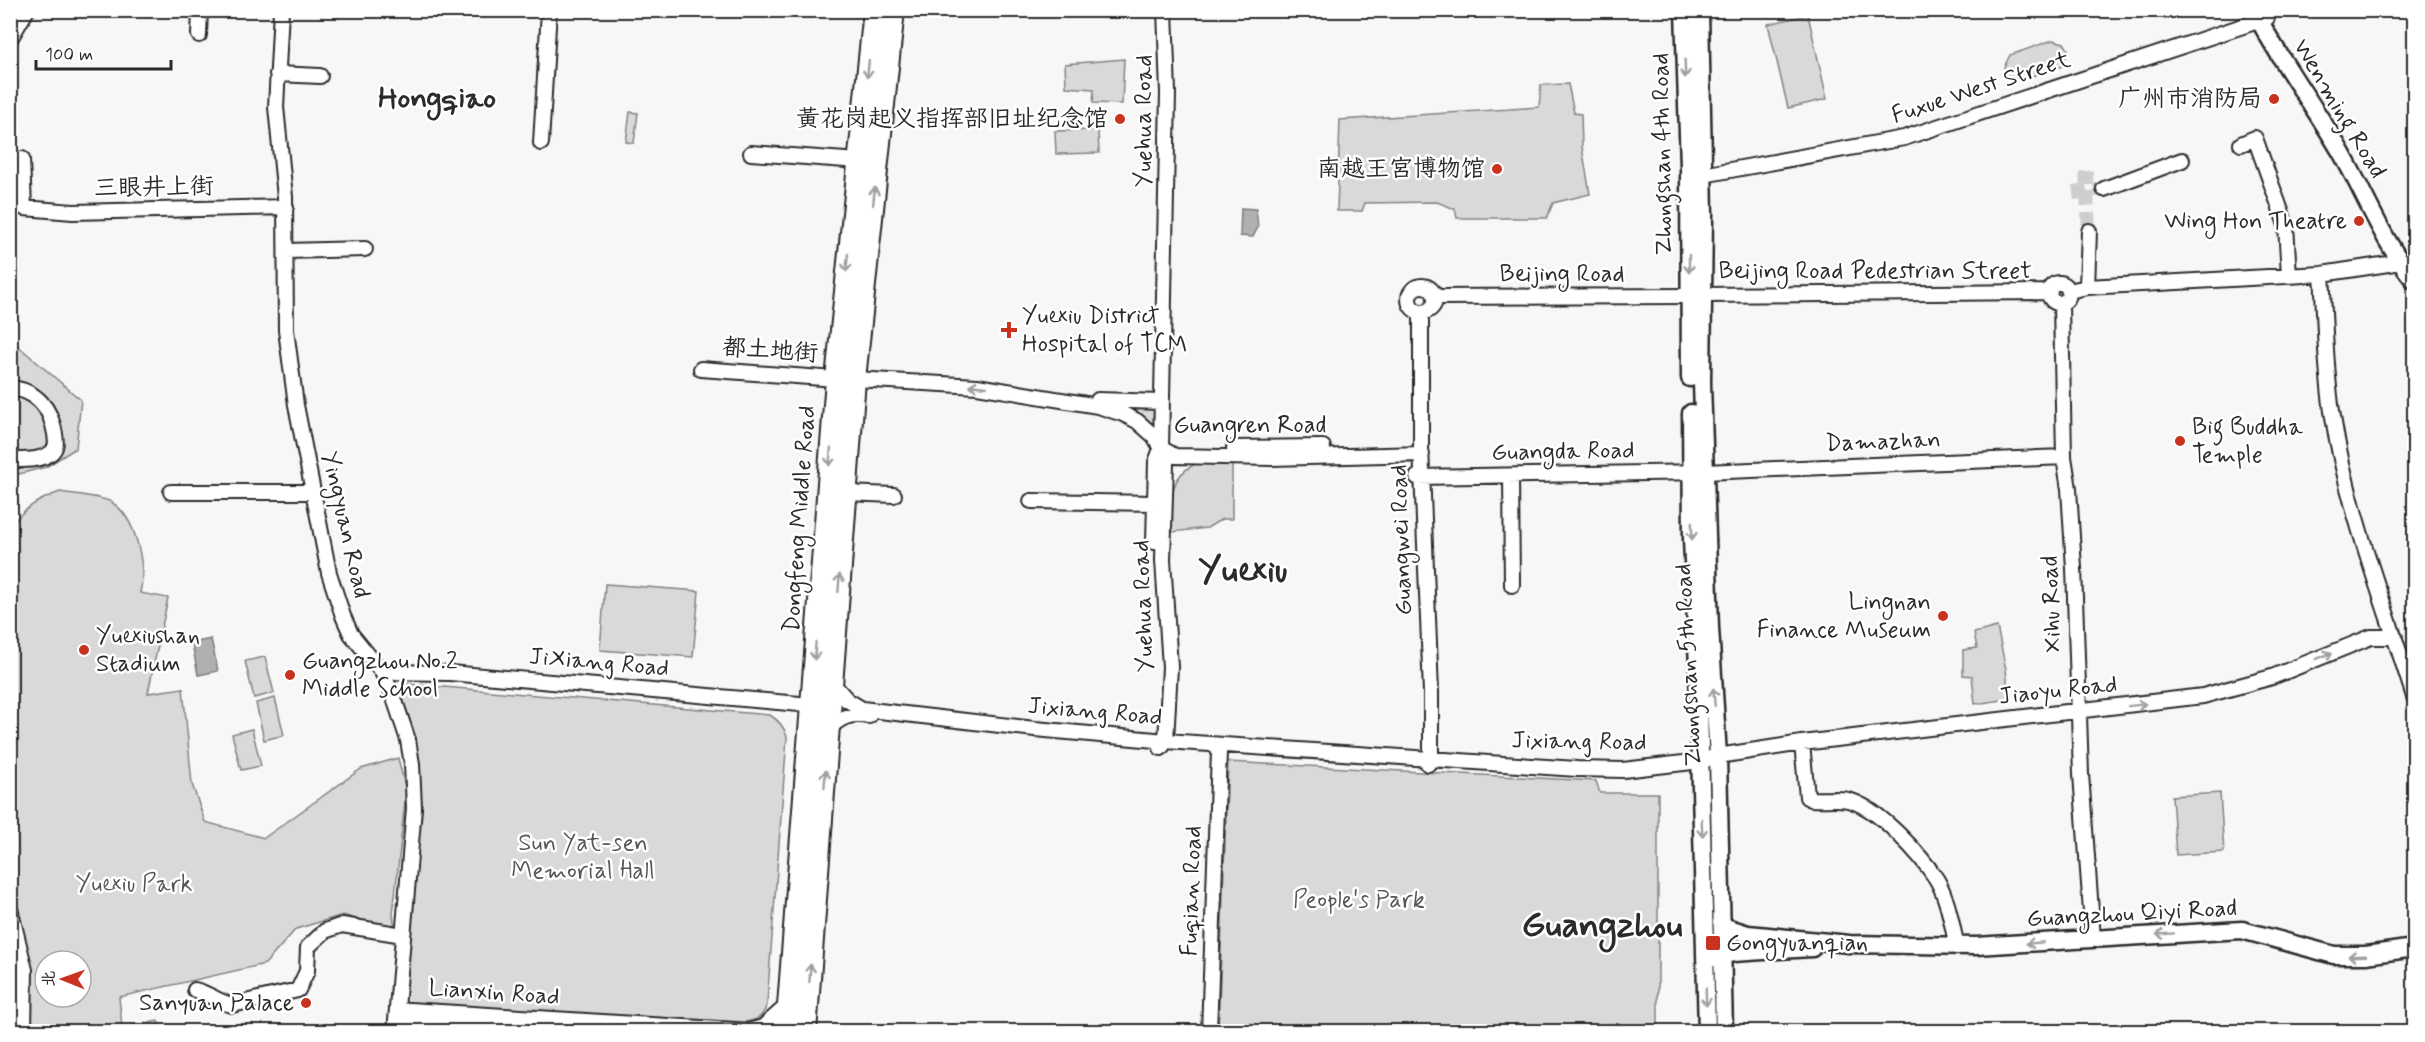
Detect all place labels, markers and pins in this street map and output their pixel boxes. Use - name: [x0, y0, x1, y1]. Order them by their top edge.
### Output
- place label: 广州市消防局: [2118, 84, 2262, 115]
- marker: 广州市消防局: [2267, 92, 2281, 106]
- place label: 黄花岗起义指挥部旧址纪念馆: [796, 104, 1108, 135]
- marker: 黄花岗起义指挥部旧址纪念馆: [1113, 112, 1127, 126]
- place label: 南越王宫博物馆: [1317, 154, 1485, 185]
- marker: 南越王宫博物馆: [1490, 162, 1504, 176]
- place label: Wing Hon Theatre: [2164, 206, 2347, 239]
- marker: Wing Hon Theatre: [2352, 214, 2366, 228]
- place label: Yuexiu District Hospital of TCM: [1022, 301, 1188, 360]
- marker: Yuexiu District Hospital of TCM: [1000, 321, 1018, 339]
- place label: Big Buddha Temple: [2192, 412, 2303, 471]
- marker: Big Buddha Temple: [2173, 434, 2187, 448]
- place label: Lingnan Finance Museum: [1757, 587, 1931, 646]
- marker: Lingnan Finance Museum: [1936, 609, 1950, 623]
- place label: Yuexiushan Stadium: [96, 621, 200, 680]
- marker: Yuexiushan Stadium: [77, 643, 91, 657]
- place label: Guangzhou No.2 Middle School: [302, 646, 458, 705]
- marker: Guangzhou No.2 Middle School: [283, 668, 297, 682]
- place label: Gongyuanqian: [1726, 928, 1868, 961]
- marker: Gongyuanqian: [1704, 934, 1722, 952]
- place label: Sanyuan Palace: [139, 988, 294, 1019]
- marker: Sanyuan Palace: [299, 996, 313, 1010]

